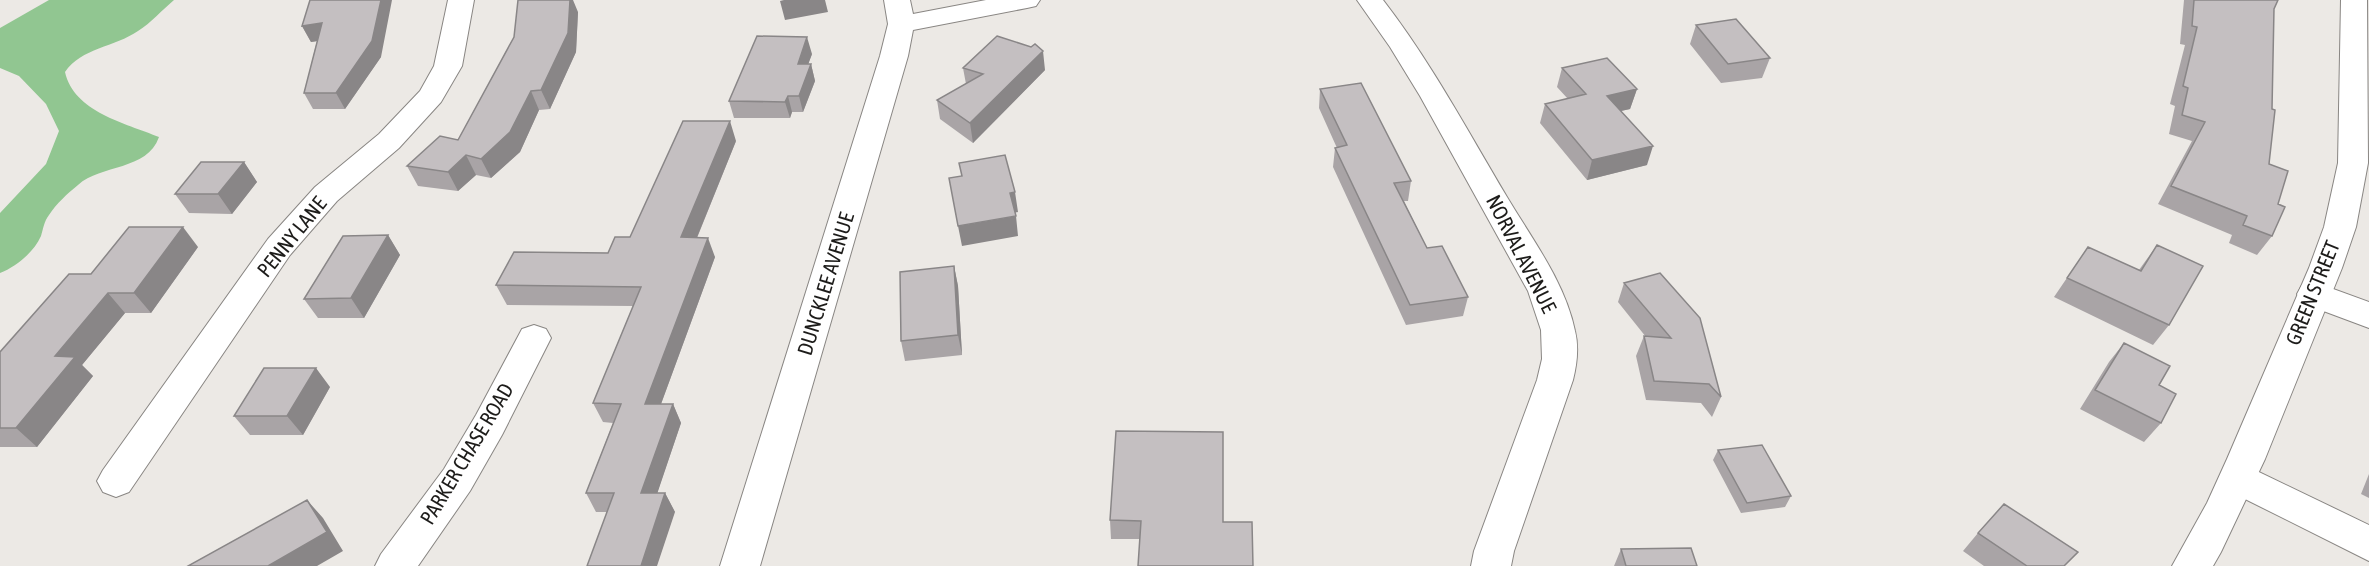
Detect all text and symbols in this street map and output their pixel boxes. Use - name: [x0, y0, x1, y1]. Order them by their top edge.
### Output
- street label: PENNY LANE: [252, 191, 331, 281]
- street label: NORVAL AVENUE: [1482, 191, 1562, 316]
- street label: DUNCKLEE AVENUE: [792, 209, 858, 358]
- street label: GREEN STREET: [2280, 237, 2344, 348]
- street label: PARKER CHASE ROAD: [415, 379, 518, 528]

